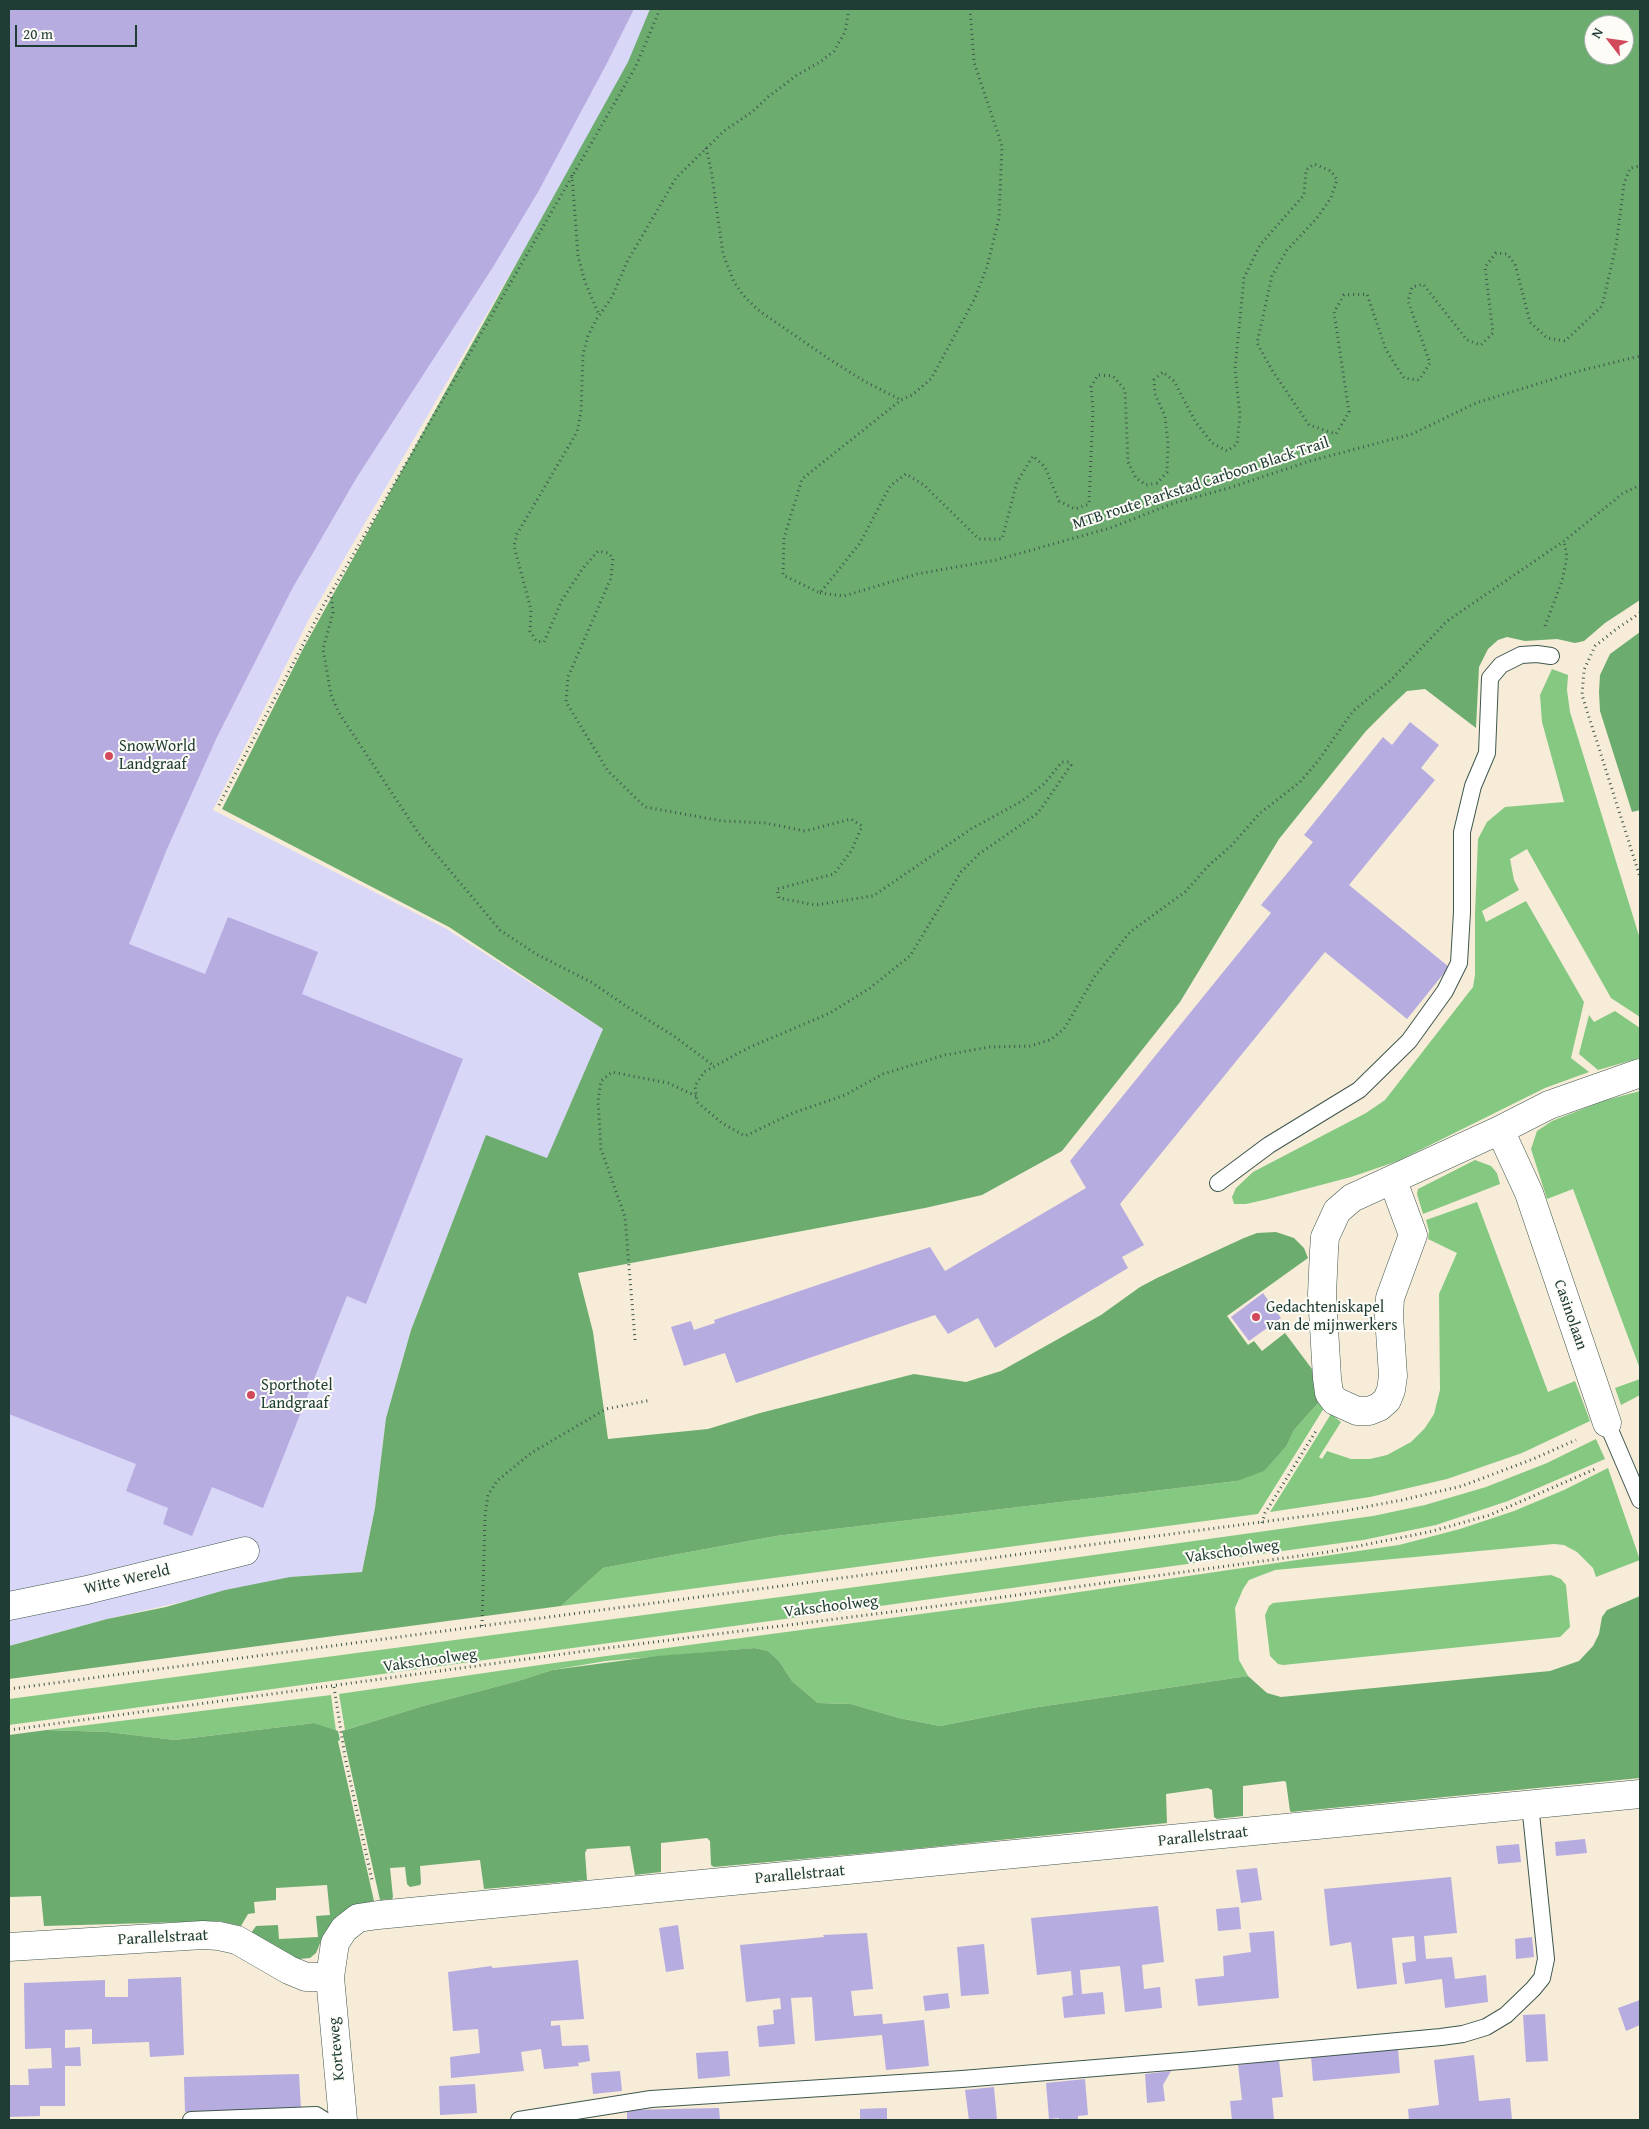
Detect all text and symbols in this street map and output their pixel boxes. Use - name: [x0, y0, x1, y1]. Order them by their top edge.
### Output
- scale bar: [18, 15, 140, 47]
- north arrow: [1584, 15, 1634, 65]
- text: 20 m: [23, 23, 53, 44]
- text: N: [1586, 24, 1608, 42]
- street label: MTB route Parkstad Carboon Black Trail: [1070, 433, 1332, 535]
- place label: SnowWorld Landgraaf: [119, 737, 196, 775]
- marker: SnowWorld Landgraaf: [103, 750, 115, 762]
- street label: Casinolaan: [1549, 1277, 1591, 1353]
- place label: Gedachteniskapel van de mijnwerkers: [1266, 1298, 1398, 1336]
- marker: Gedachteniskapel van de mijnwerkers: [1250, 1311, 1262, 1323]
- place label: Sporthotel Landgraaf: [261, 1376, 333, 1414]
- marker: Sporthotel Landgraaf: [245, 1389, 257, 1401]
- street label: Vakschoolweg: [1184, 1536, 1280, 1568]
- street label: Witte Wereld: [82, 1561, 172, 1599]
- street label: Vakschoolweg: [783, 1592, 879, 1622]
- street label: Vakschoolweg: [382, 1645, 478, 1677]
- street label: Parallelstraat: [1157, 1823, 1249, 1851]
- street label: Parallelstraat: [754, 1861, 846, 1889]
- street label: Parallelstraat: [117, 1926, 209, 1950]
- street label: Korteweg: [325, 2016, 349, 2082]

